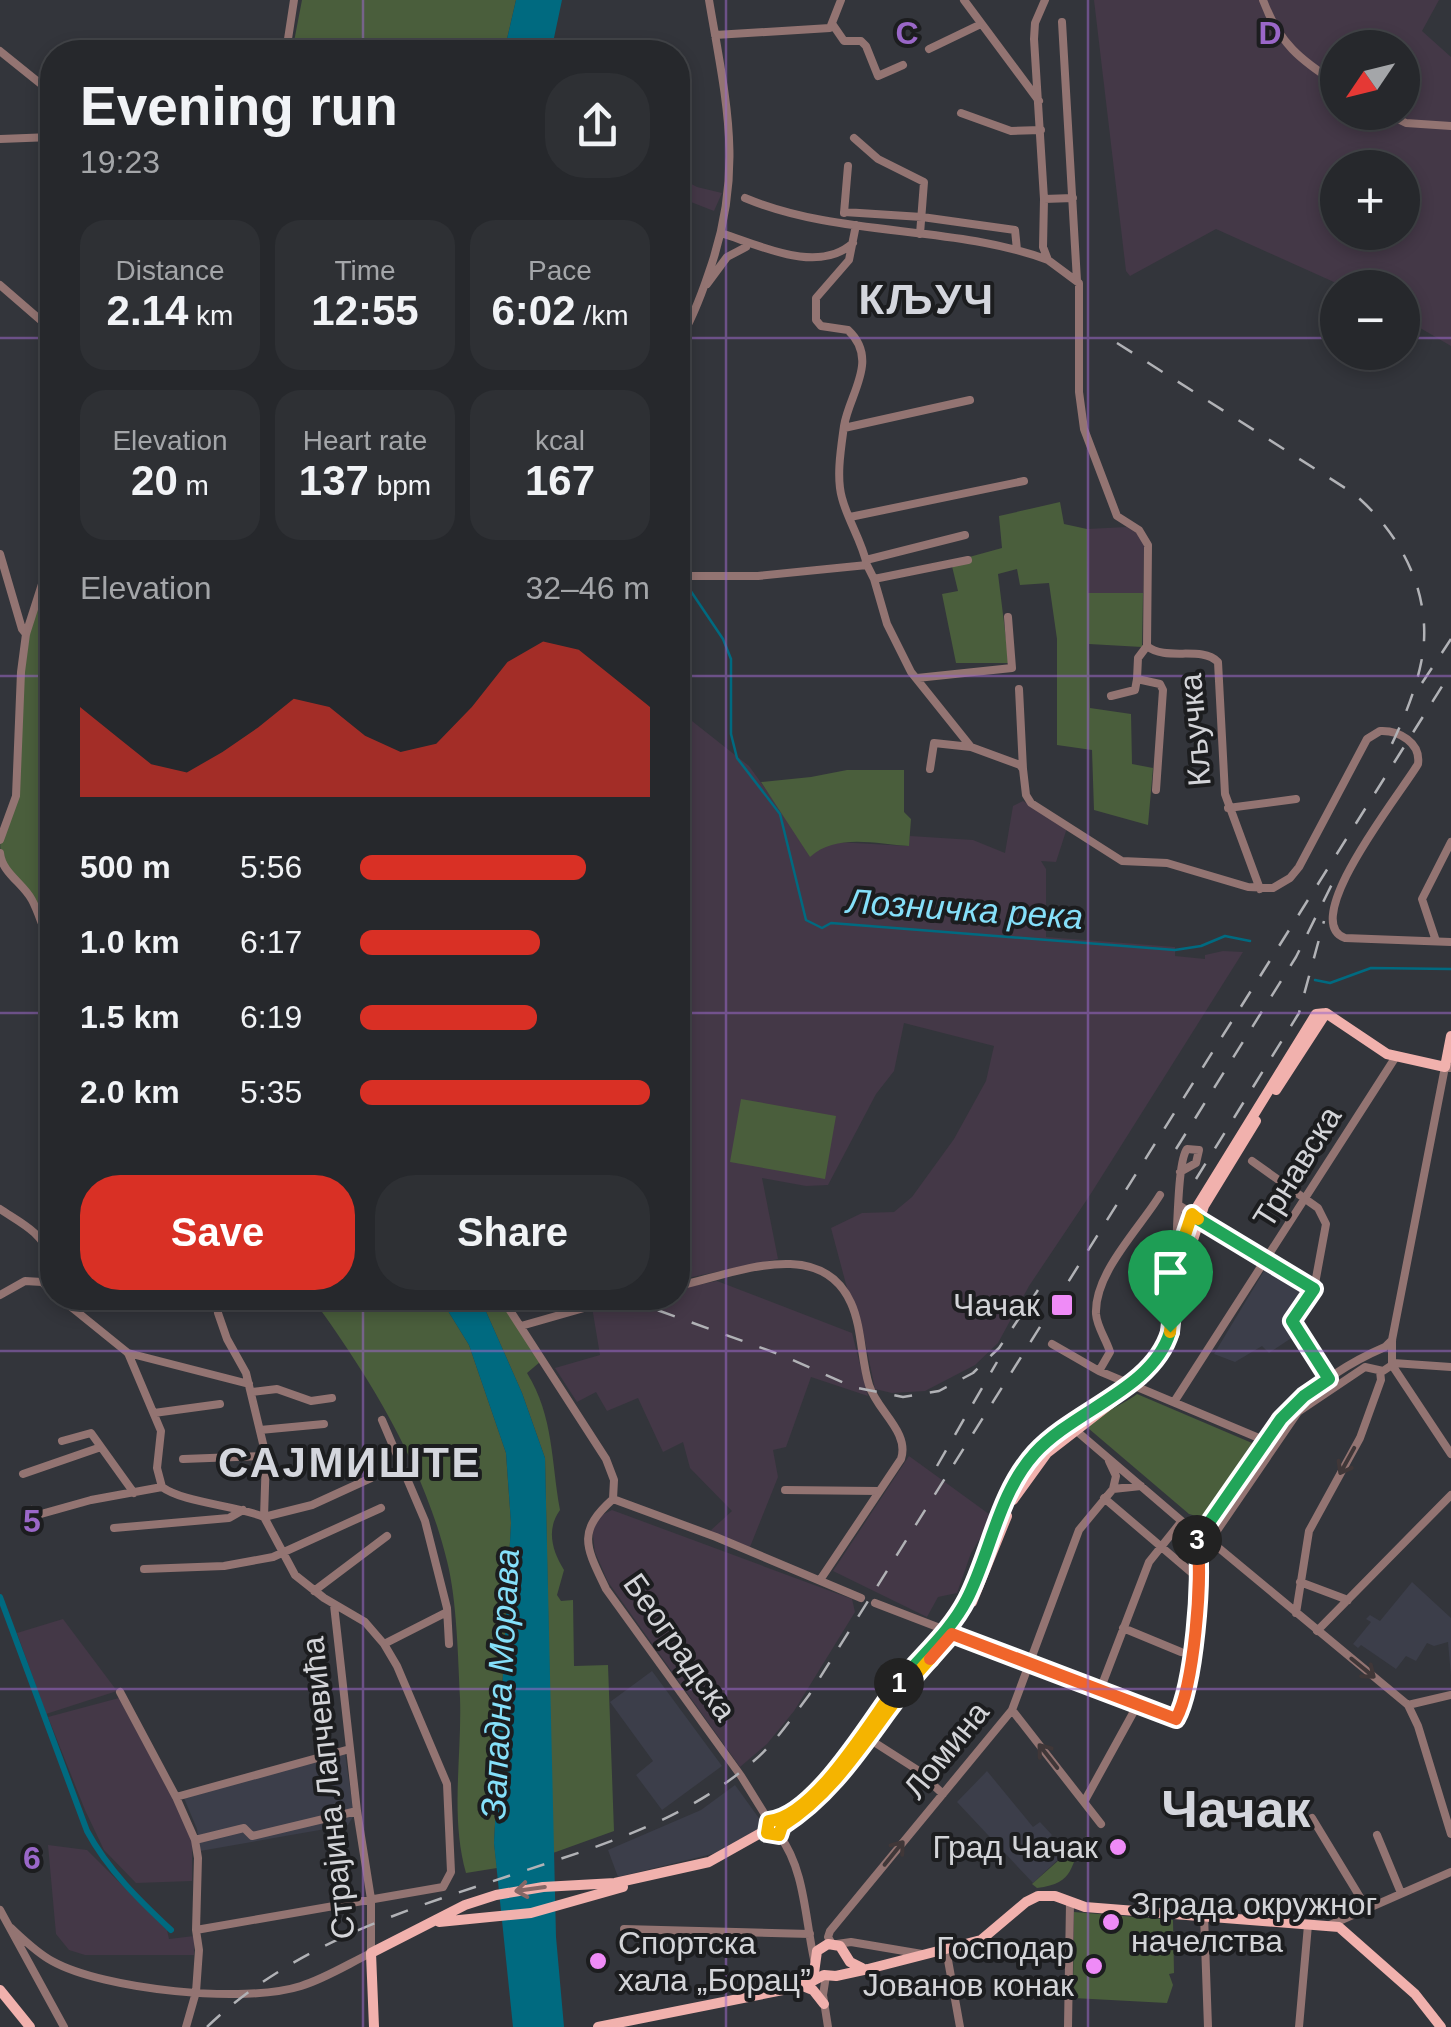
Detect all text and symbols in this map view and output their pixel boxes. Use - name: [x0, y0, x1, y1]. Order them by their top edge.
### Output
- text: C: [895, 15, 919, 51]
- text: D: [1258, 15, 1282, 51]
- north arrow: [1320, 30, 1420, 130]
- map controls: [1320, 30, 1420, 370]
- button: share: [545, 73, 650, 178]
- text: Evening run: [80, 75, 398, 137]
- text: 19:23: [80, 144, 160, 180]
- button: +: [1320, 150, 1420, 250]
- text: Distance: [116, 255, 224, 286]
- text: Time: [334, 255, 396, 286]
- text: Pace: [528, 255, 592, 286]
- button: −: [1320, 270, 1420, 370]
- district label: КЉУЧ: [858, 276, 996, 323]
- text: 2.14: [107, 287, 188, 334]
- text: 12:55: [311, 287, 419, 334]
- text: 6:02: [492, 287, 576, 334]
- text: km: [188, 300, 233, 331]
- text: /km: [576, 300, 628, 331]
- text: Elevation: [112, 425, 228, 456]
- text: Heart rate: [303, 425, 427, 456]
- text: kcal: [535, 425, 585, 456]
- text: 20: [131, 457, 178, 504]
- text: 137: [299, 457, 369, 504]
- text: 167: [525, 457, 595, 504]
- text: m: [178, 470, 209, 501]
- text: bpm: [369, 470, 431, 501]
- text: Elevation: [80, 570, 212, 606]
- text: 32–46 m: [525, 570, 650, 606]
- street label: Кључка: [1172, 672, 1218, 788]
- text: 500 m: [80, 849, 171, 885]
- text: 5:56: [240, 849, 302, 885]
- water label: Лозничка река: [844, 881, 1085, 936]
- text: 1.0 km: [80, 924, 180, 960]
- text: 6:17: [240, 924, 302, 960]
- text: 1.5 km: [80, 999, 180, 1035]
- text: 6:19: [240, 999, 302, 1035]
- text: 2.0 km: [80, 1074, 180, 1110]
- text: 5:35: [240, 1074, 302, 1110]
- street label: Трнавска: [1246, 1100, 1348, 1234]
- button: Save: [80, 1175, 355, 1290]
- button: Share: [375, 1175, 650, 1290]
- pin: [1128, 1230, 1213, 1333]
- icon: arrive: [1143, 1245, 1198, 1300]
- place label: Чачак: [953, 1287, 1041, 1323]
- marker: Чачак: [1049, 1292, 1075, 1318]
- district label: САЈМИШТЕ: [218, 1439, 482, 1486]
- one-way arrow: [1337, 1446, 1357, 1475]
- text: 5: [23, 1503, 41, 1539]
- pin: 3: [1172, 1515, 1222, 1565]
- text: 3: [1189, 1524, 1205, 1555]
- water label: Западна Морава: [473, 1547, 526, 1821]
- street label: Београдска: [616, 1567, 744, 1728]
- street label: Страјина Лапчевића: [294, 1635, 362, 1941]
- one-way arrow: [1349, 1657, 1375, 1679]
- pin: 1: [874, 1658, 924, 1708]
- text: 1: [891, 1667, 907, 1698]
- street label: Ломина: [896, 1694, 996, 1806]
- one-way arrow: [1037, 1744, 1059, 1770]
- district label: Чачак: [1161, 1780, 1312, 1838]
- place label: Град Чачак: [932, 1829, 1099, 1865]
- marker: Град Чачак: [1107, 1836, 1129, 1858]
- text: 6: [23, 1840, 41, 1876]
- one-way arrow: [883, 1840, 905, 1866]
- one-way arrow: [514, 1880, 546, 1898]
- place label: Зграда окружног начелства: [1131, 1886, 1377, 1959]
- marker: Зграда окружног начелства: [1100, 1911, 1122, 1933]
- place label: Спортска хала „Борац”: [618, 1925, 811, 1998]
- place label: Господар Јованов конак: [863, 1930, 1075, 2003]
- marker: Спортска хала „Борац”: [587, 1950, 609, 1972]
- marker: Господар Јованов конак: [1083, 1955, 1105, 1977]

